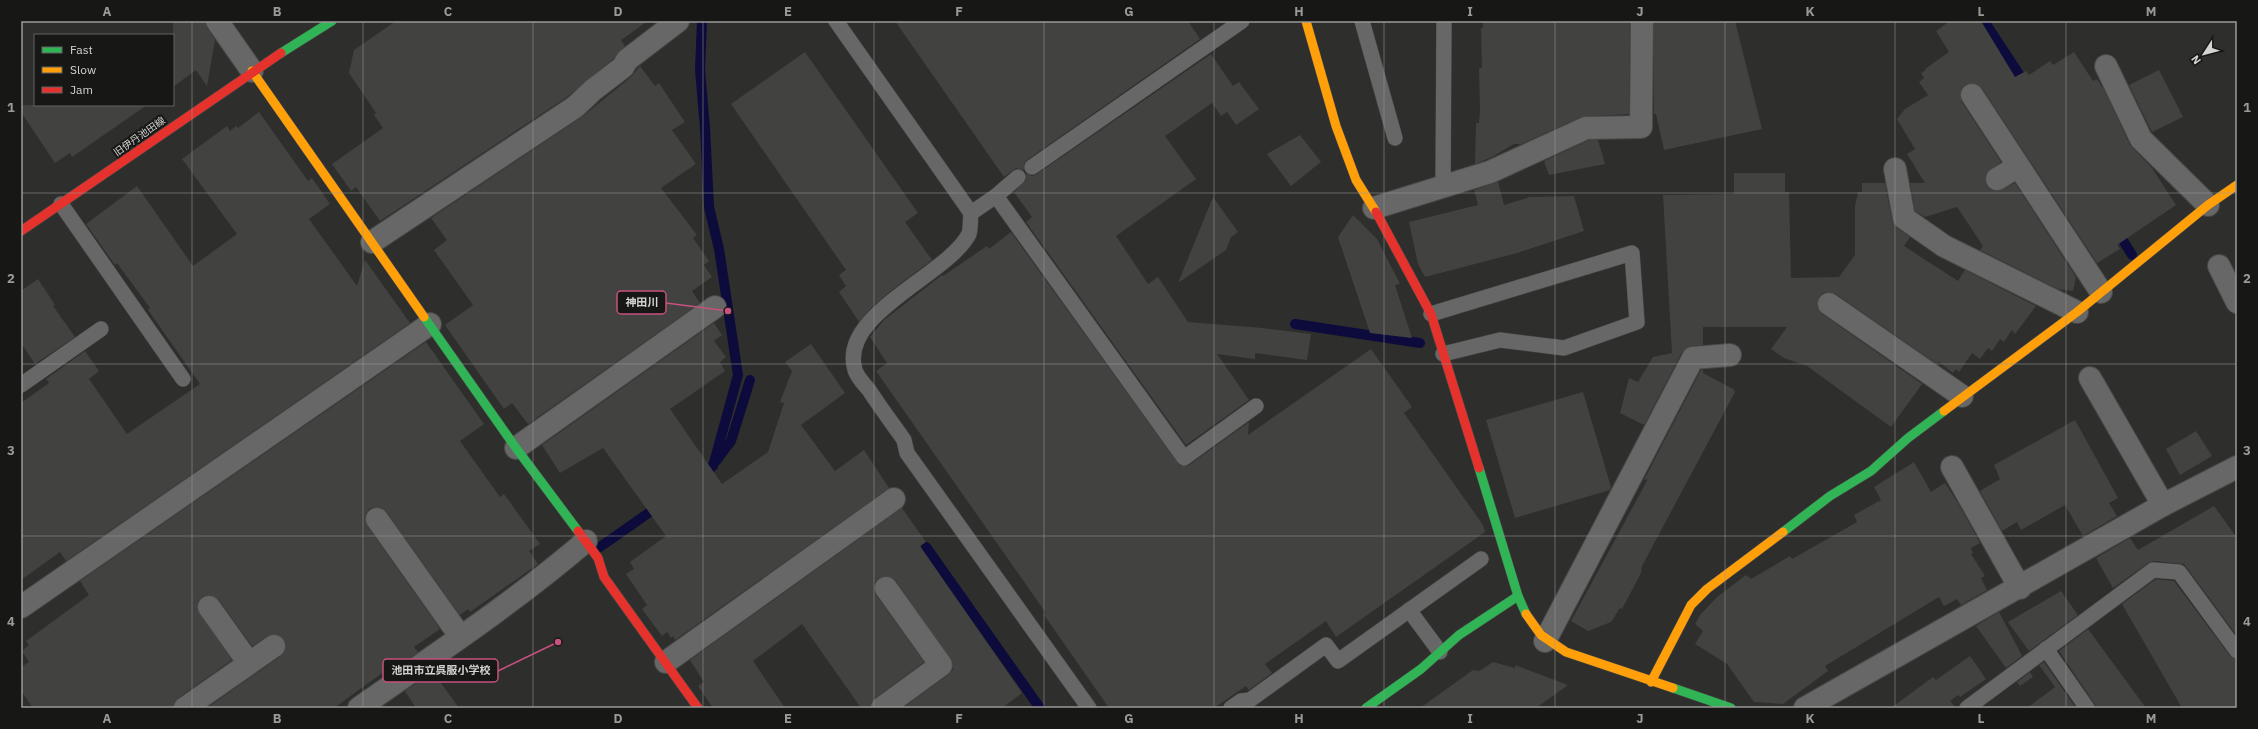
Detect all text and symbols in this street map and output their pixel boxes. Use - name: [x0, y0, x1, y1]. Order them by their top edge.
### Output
- text: A: [103, 3, 112, 20]
- text: B: [273, 3, 282, 20]
- text: C: [444, 3, 453, 20]
- text: D: [613, 3, 623, 20]
- text: E: [784, 3, 792, 20]
- text: F: [955, 3, 963, 20]
- text: G: [1124, 3, 1134, 20]
- text: H: [1294, 3, 1304, 20]
- text: I: [1467, 3, 1473, 20]
- text: J: [1636, 3, 1644, 20]
- text: K: [1805, 3, 1815, 20]
- text: L: [1978, 3, 1985, 20]
- text: M: [2146, 3, 2156, 20]
- legend: [34, 34, 174, 106]
- north arrow: [2184, 34, 2224, 74]
- text: Fast: [70, 42, 93, 57]
- text: N: [2188, 53, 2204, 67]
- text: Slow: [70, 62, 96, 77]
- text: Jam: [70, 82, 93, 97]
- text: 1: [7, 99, 15, 116]
- text: 1: [2243, 99, 2251, 116]
- street label: 旧伊丹池田線: [111, 114, 168, 159]
- text: 2: [7, 270, 15, 287]
- text: 2: [2243, 270, 2251, 287]
- callout: 神田川: [617, 291, 666, 314]
- text: 神田川: [626, 295, 659, 309]
- text: 3: [7, 442, 15, 459]
- text: 3: [2243, 442, 2251, 459]
- text: 4: [7, 613, 15, 630]
- text: 4: [2243, 613, 2251, 630]
- callout: 池田市立呉服小学校: [383, 659, 498, 682]
- text: 池田市立呉服小学校: [392, 663, 491, 677]
- text: A: [103, 710, 112, 727]
- text: B: [273, 710, 282, 727]
- text: C: [444, 710, 453, 727]
- text: D: [613, 710, 623, 727]
- text: E: [784, 710, 792, 727]
- text: F: [955, 710, 963, 727]
- text: G: [1124, 710, 1134, 727]
- text: H: [1294, 710, 1304, 727]
- text: I: [1467, 710, 1473, 727]
- text: J: [1636, 710, 1644, 727]
- text: K: [1805, 710, 1815, 727]
- text: L: [1978, 710, 1985, 727]
- text: M: [2146, 710, 2156, 727]

